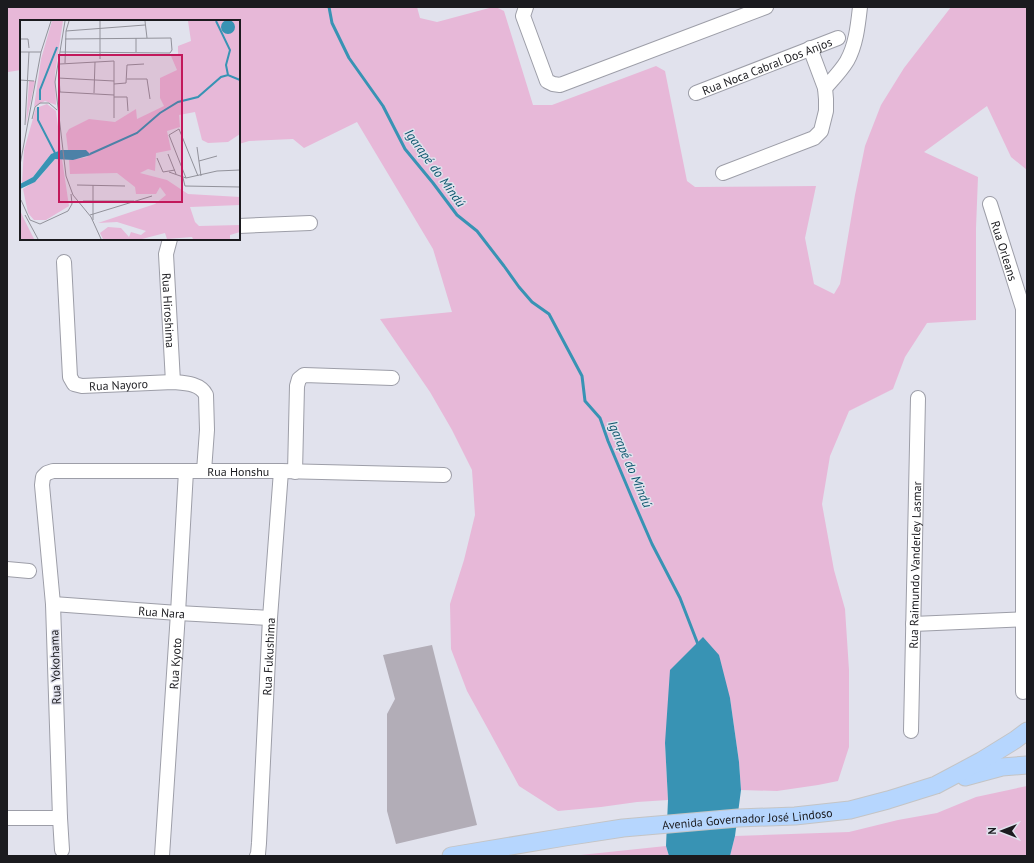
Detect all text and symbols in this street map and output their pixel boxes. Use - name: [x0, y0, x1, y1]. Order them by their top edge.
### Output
- inset map: [20, 20, 240, 240]
- street label: Rua Noca Cabral Dos Anjos: [700, 34, 834, 97]
- water label: Igarapé do Mindú: [401, 125, 469, 211]
- street label: Rua Orleans: [988, 219, 1021, 283]
- street label: Rua Hiroshima: [160, 273, 179, 348]
- street label: Rua Nayoro: [89, 376, 148, 393]
- water label: Igarapé do Mindú: [604, 418, 656, 510]
- street label: Rua Honshu: [207, 464, 269, 479]
- street label: Rua Raimundo Vanderley Lasmar: [905, 481, 924, 649]
- street label: Rua Nara: [138, 603, 185, 621]
- street label: Rua Fukushima: [259, 617, 278, 696]
- street label: Rua Yokohama: [46, 629, 64, 705]
- street label: Rua Kyoto: [166, 637, 184, 690]
- street label: Avenida Governador José Lindoso: [662, 804, 833, 832]
- north arrow: [982, 811, 1022, 851]
- text: N: [985, 827, 999, 835]

